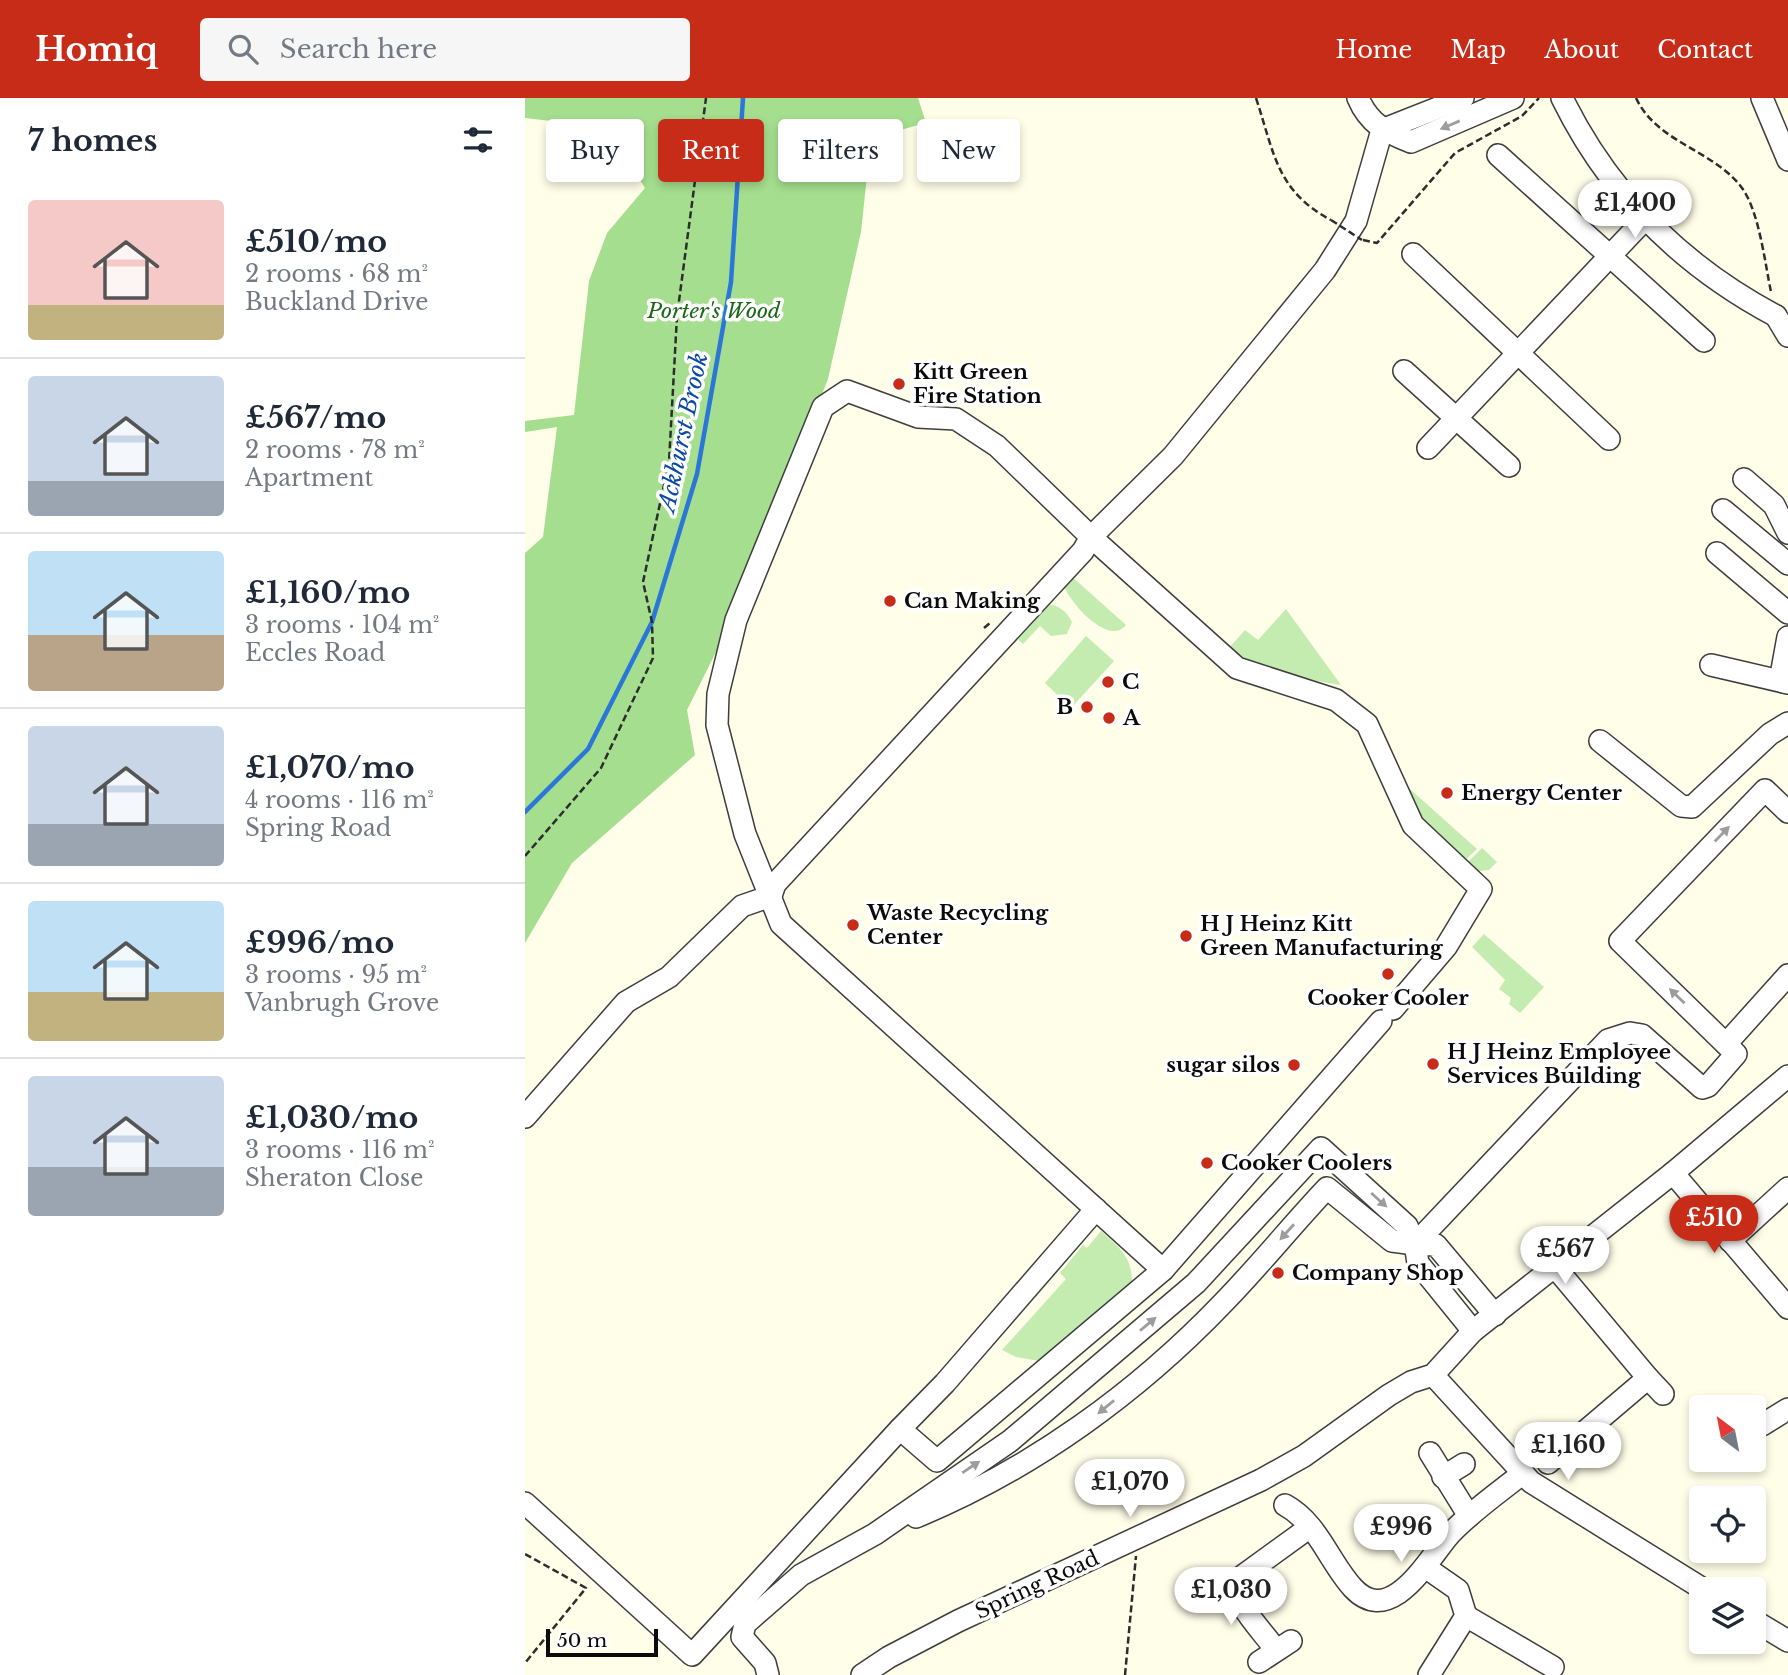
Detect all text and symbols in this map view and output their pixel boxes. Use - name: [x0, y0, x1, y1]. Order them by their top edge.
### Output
- search box: [200, 18, 690, 81]
- text: Homiq: [35, 29, 158, 70]
- icon: search: [224, 30, 262, 68]
- text: Search here: [280, 33, 437, 65]
- text: Home: [1336, 35, 1412, 64]
- text: Map: [1450, 35, 1506, 64]
- text: About: [1544, 35, 1619, 64]
- text: Contact: [1657, 35, 1753, 64]
- chip: Buy: [546, 119, 644, 182]
- chip: Rent: [658, 119, 764, 182]
- chip: Filters: [778, 119, 903, 182]
- chip: New: [917, 119, 1020, 182]
- one-way arrow: [1440, 120, 1461, 131]
- icon: filters: [459, 121, 497, 159]
- text: 7 homes: [28, 122, 157, 159]
- pin: £1,400: [1578, 180, 1692, 240]
- text: £1,400: [1594, 189, 1676, 217]
- text: £510/mo: [245, 223, 387, 260]
- icon: home: [84, 228, 168, 312]
- text: 2 rooms · 68 m²: [245, 260, 428, 288]
- text: Buckland Drive: [245, 288, 428, 316]
- park label: Porter's Wood: [646, 298, 781, 324]
- water label: Ackhurst Brook: [652, 350, 713, 517]
- place label: Kitt Green Fire Station: [913, 359, 1042, 409]
- marker: Kitt Green Fire Station: [891, 376, 907, 392]
- text: £567/mo: [245, 399, 386, 436]
- icon: home: [84, 404, 168, 488]
- text: 2 rooms · 78 m²: [245, 436, 425, 464]
- text: Apartment: [245, 464, 373, 492]
- text: £1,160/mo: [245, 574, 410, 611]
- icon: home: [84, 579, 168, 663]
- place label: Can Making: [904, 588, 1041, 614]
- marker: Can Making: [882, 593, 898, 609]
- text: 3 rooms · 104 m²: [245, 611, 439, 639]
- text: Eccles Road: [245, 639, 385, 667]
- place label: C: [1122, 669, 1139, 695]
- marker: C: [1100, 674, 1116, 690]
- place label: B: [1056, 694, 1073, 720]
- marker: B: [1079, 699, 1095, 715]
- place label: A: [1122, 705, 1141, 731]
- marker: A: [1101, 710, 1117, 726]
- text: £1,070/mo: [245, 749, 415, 786]
- icon: home: [84, 754, 168, 838]
- place label: Energy Center: [1461, 780, 1623, 806]
- marker: Energy Center: [1439, 785, 1455, 801]
- text: 4 rooms · 116 m²: [245, 786, 434, 814]
- text: Spring Road: [245, 814, 391, 842]
- one-way arrow: [1714, 826, 1730, 843]
- place label: Waste Recycling Center: [866, 900, 1049, 950]
- place label: H J Heinz Kitt Green Manufacturing: [1200, 911, 1444, 961]
- marker: Waste Recycling Center: [845, 917, 861, 933]
- text: £996/mo: [245, 924, 394, 961]
- marker: H J Heinz Kitt Green Manufacturing: [1178, 928, 1194, 944]
- icon: home: [84, 929, 168, 1013]
- text: 3 rooms · 95 m²: [245, 961, 427, 989]
- marker: Cooker Cooler: [1380, 966, 1396, 982]
- place label: Cooker Cooler: [1307, 985, 1469, 1011]
- text: Vanbrugh Grove: [245, 989, 439, 1017]
- one-way arrow: [1669, 989, 1686, 1005]
- place label: H J Heinz Employee Services Building: [1447, 1039, 1671, 1089]
- place label: sugar silos: [1166, 1052, 1280, 1078]
- marker: H J Heinz Employee Services Building: [1425, 1056, 1441, 1072]
- marker: sugar silos: [1286, 1057, 1302, 1073]
- text: £1,030/mo: [245, 1099, 418, 1136]
- icon: home: [84, 1104, 168, 1188]
- text: 3 rooms · 116 m²: [245, 1136, 435, 1164]
- place label: Cooker Coolers: [1221, 1150, 1393, 1176]
- marker: Cooker Coolers: [1199, 1155, 1215, 1171]
- text: Sheraton Close: [245, 1164, 423, 1192]
- one-way arrow: [1370, 1192, 1388, 1208]
- pin: £510: [1673, 1196, 1755, 1255]
- text: £510: [1685, 1204, 1743, 1232]
- one-way arrow: [1279, 1223, 1295, 1241]
- pin: £567: [1524, 1226, 1606, 1286]
- text: £567: [1536, 1235, 1594, 1263]
- place label: Company Shop: [1292, 1260, 1464, 1286]
- marker: Company Shop: [1270, 1265, 1286, 1281]
- one-way arrow: [1139, 1317, 1156, 1332]
- north arrow: [1689, 1395, 1766, 1472]
- map controls: [1689, 1395, 1766, 1654]
- one-way arrow: [1098, 1400, 1116, 1415]
- pin: £1,160: [1511, 1422, 1625, 1482]
- text: £1,160: [1530, 1431, 1606, 1459]
- one-way arrow: [962, 1460, 980, 1474]
- pin: £1,070: [1073, 1460, 1187, 1519]
- text: £1,070: [1091, 1468, 1169, 1496]
- button: locate: [1689, 1486, 1766, 1563]
- pin: £996: [1360, 1504, 1442, 1564]
- text: £996: [1370, 1513, 1432, 1541]
- street label: Spring Road: [971, 1545, 1103, 1625]
- pin: £1,030: [1174, 1568, 1288, 1627]
- text: £1,030: [1190, 1576, 1272, 1604]
- button: layers: [1689, 1577, 1766, 1654]
- scale bar: [546, 1626, 658, 1658]
- text: 50 m: [557, 1629, 607, 1652]

